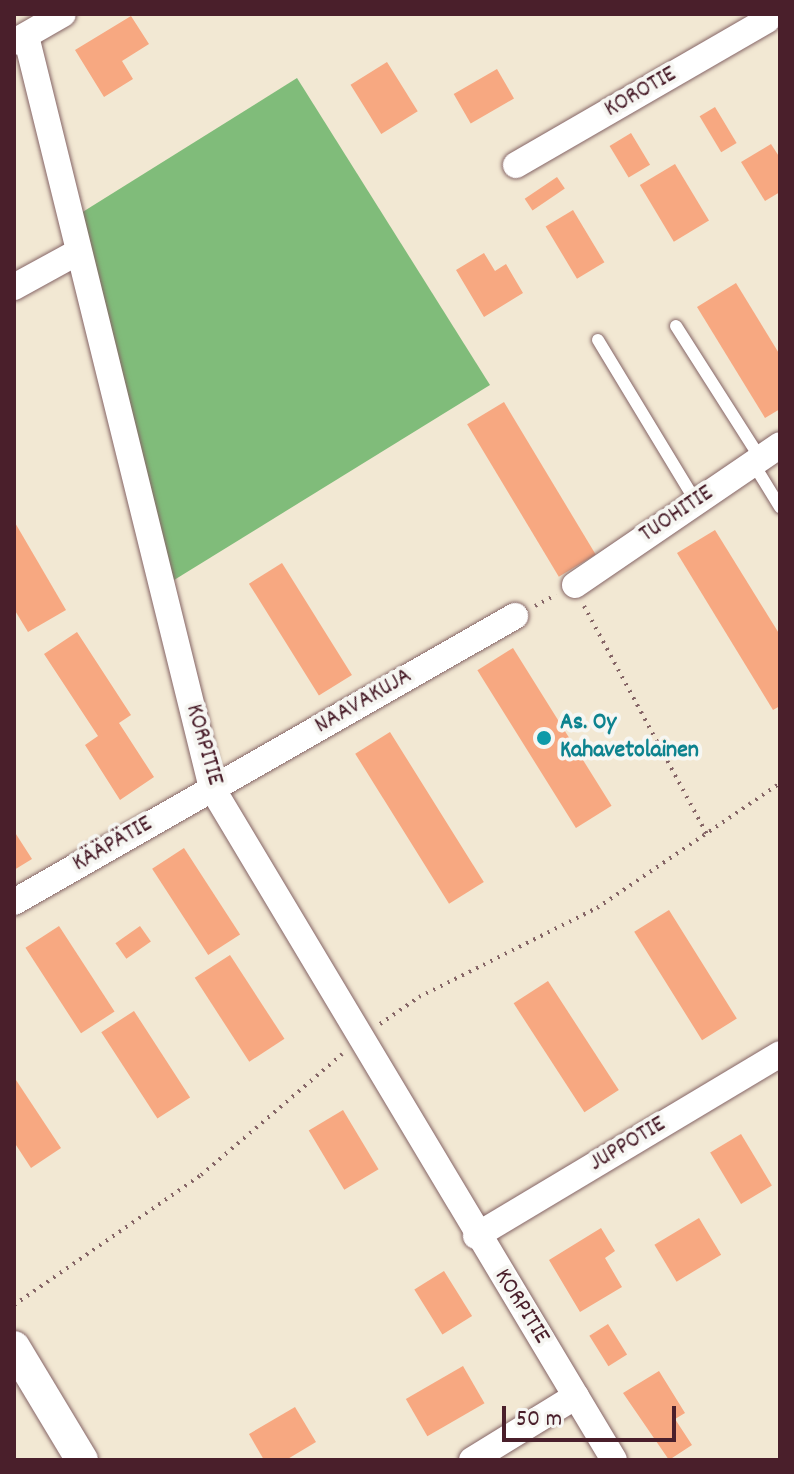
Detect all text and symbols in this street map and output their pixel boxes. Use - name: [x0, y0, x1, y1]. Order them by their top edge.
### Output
- street label: KOROTIE: [600, 61, 682, 125]
- street label: TUOHITIE: [635, 480, 719, 550]
- street label: NAAVAKUJA: [310, 663, 418, 741]
- street label: KORPITIE: [178, 701, 228, 789]
- place label: As. Oy Kahavetolainen: [560, 710, 699, 766]
- marker: As. Oy Kahavetolainen: [535, 729, 553, 747]
- street label: KÄÄPÄTIE: [68, 811, 158, 879]
- street label: JUPPOTIE: [585, 1111, 671, 1179]
- street label: KORPITIE: [487, 1264, 555, 1350]
- scale bar: [506, 1390, 680, 1440]
- text: 50 m: [516, 1403, 562, 1437]

